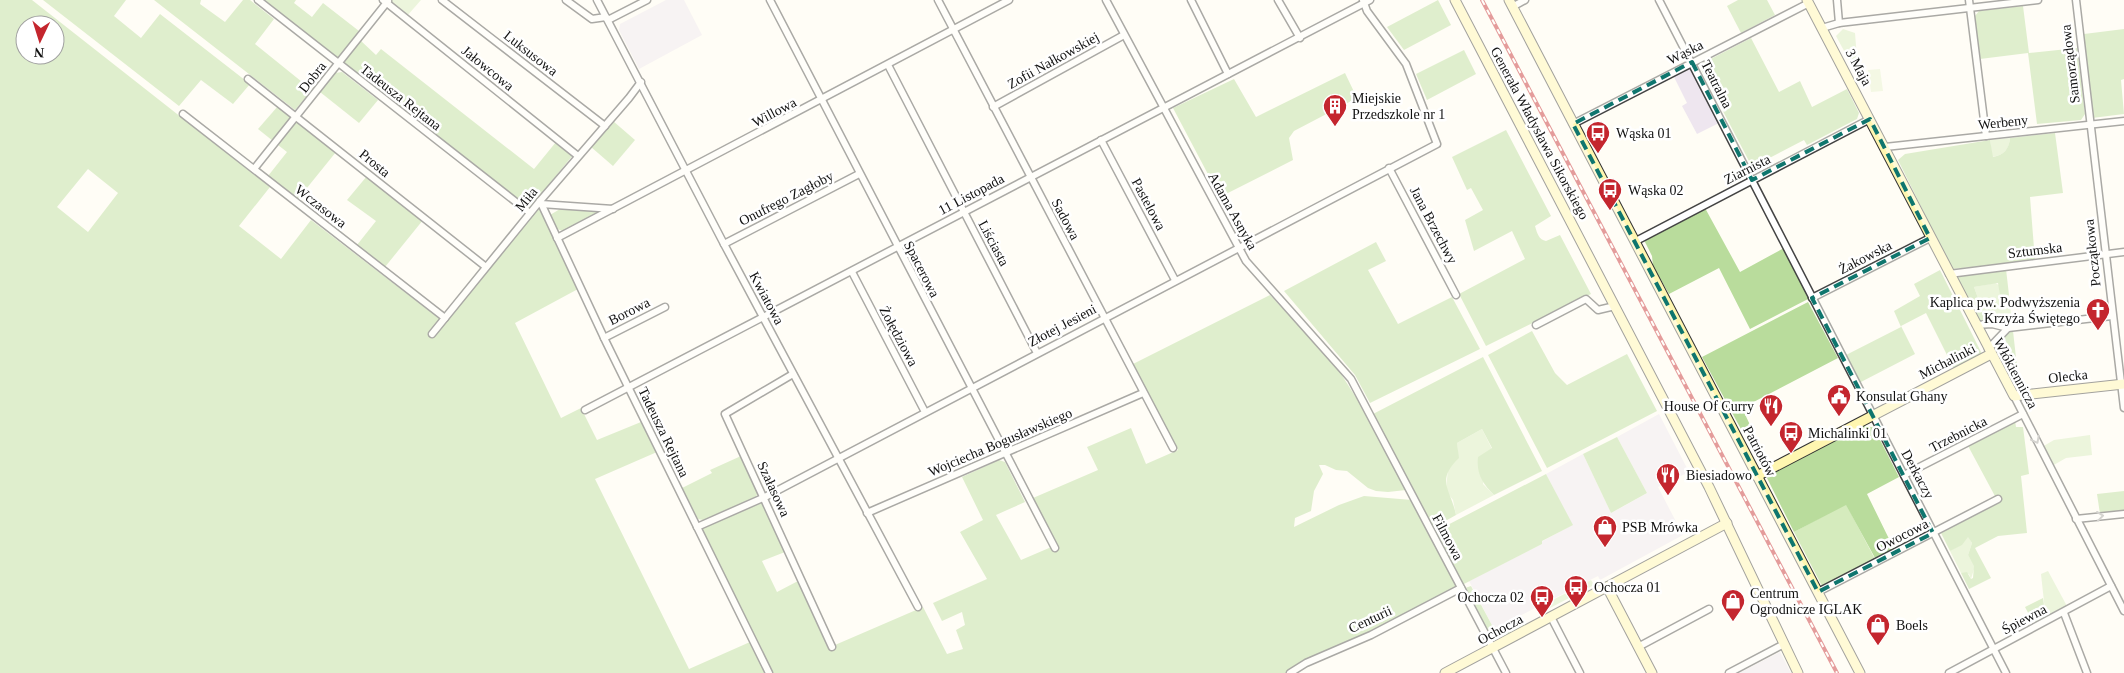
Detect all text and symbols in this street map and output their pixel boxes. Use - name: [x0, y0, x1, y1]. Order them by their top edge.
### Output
- north arrow: [15, 15, 65, 65]
- street label: Samorządowa: [2058, 23, 2083, 104]
- street label: Luksusowa: [501, 28, 561, 79]
- street label: Zofii Nałkowskiej: [1005, 29, 1102, 92]
- street label: Wąska: [1665, 37, 1706, 68]
- street label: Jałowcowa: [459, 43, 517, 94]
- street label: Generała Władysława Sikorskiego: [1488, 44, 1592, 222]
- text: N: [34, 45, 45, 60]
- street label: 3 Maja: [1843, 46, 1875, 89]
- street label: Dobra: [296, 58, 330, 96]
- street label: Teatralna: [1698, 58, 1735, 111]
- street label: Tadeusza Rejtana: [357, 61, 445, 134]
- place label: Miejskie Przedszkole nr 1: [1352, 91, 1445, 122]
- building icon: Miejskie Przedszkole nr 1: [1322, 93, 1348, 127]
- street label: Willowa: [750, 94, 799, 130]
- street label: Werbeny: [1977, 112, 2029, 133]
- bus stop icon: Wąska 01: [1585, 120, 1611, 154]
- place label: Wąska 01: [1616, 126, 1672, 141]
- street label: Prosta: [356, 147, 394, 181]
- street label: Ziarnista: [1722, 151, 1773, 187]
- street label: Onufrego Zagłoby: [737, 168, 836, 229]
- street label: Adama Asnyka: [1205, 170, 1260, 253]
- street label: 11 Listopada: [936, 171, 1007, 218]
- street label: Pastelowa: [1129, 176, 1169, 234]
- bus stop icon: Wąska 02: [1597, 177, 1623, 211]
- street label: Wczasowa: [292, 182, 350, 231]
- place label: Wąska 02: [1628, 183, 1684, 198]
- street label: Miła: [512, 184, 541, 214]
- street label: Jana Brzechwy: [1407, 184, 1460, 266]
- street label: Sadowa: [1049, 196, 1083, 243]
- street label: Liściasta: [975, 218, 1012, 269]
- street label: Początkowa: [2081, 218, 2103, 287]
- street label: Żakowska: [1836, 237, 1895, 277]
- street label: Spacerowa: [901, 238, 943, 301]
- street label: Sztumska: [2007, 240, 2064, 261]
- street label: Kwiatowa: [746, 269, 787, 328]
- street label: Borowa: [606, 294, 653, 328]
- place label: Kaplica pw. Podwyższenia Krzyża Świętego: [1930, 295, 2081, 326]
- church icon: Kaplica pw. Podwyższenia Krzyża Świętego: [2085, 297, 2111, 331]
- street label: Złotej Jesieni: [1026, 301, 1099, 350]
- street label: Żołędziowa: [876, 304, 921, 370]
- street label: Włókiennicza: [1991, 335, 2041, 412]
- street label: Michalinki: [1916, 341, 1978, 382]
- street label: Olecka: [2048, 367, 2089, 386]
- public building icon: Konsulat Ghany: [1826, 383, 1852, 417]
- street label: Tadeusza Rejtana: [635, 385, 692, 480]
- place label: Konsulat Ghany: [1856, 389, 1947, 404]
- restaurant icon: House Of Curry: [1758, 393, 1784, 427]
- place label: House Of Curry: [1664, 399, 1754, 414]
- street label: Wojciecha Bogusławskiego: [926, 405, 1074, 480]
- street label: Trzebnicka: [1927, 413, 1990, 455]
- bus stop icon: Michalinki 01: [1778, 420, 1804, 454]
- street label: Patriotów: [1740, 424, 1779, 480]
- place label: Michalinki 01: [1808, 426, 1887, 441]
- one-way arrow: [2030, 435, 2040, 444]
- street label: Derkaczy: [1898, 447, 1937, 501]
- street label: Szałasowa: [754, 459, 793, 520]
- restaurant icon: Biesiadowo: [1655, 462, 1681, 496]
- place label: Biesiadowo: [1686, 468, 1752, 483]
- one-way arrow: [2096, 511, 2104, 522]
- street label: Filmowa: [1429, 512, 1466, 563]
- shop icon: PSB Mrówka: [1592, 514, 1618, 548]
- street label: Owocowa: [1874, 516, 1932, 555]
- place label: PSB Mrówka: [1622, 520, 1699, 535]
- bus stop icon: Ochocza 01: [1563, 574, 1589, 608]
- place label: Ochocza 01: [1594, 580, 1660, 595]
- bus stop icon: Ochocza 02: [1529, 584, 1555, 618]
- place label: Centrum Ogrodnicze IGLAK: [1750, 586, 1862, 617]
- shop icon: Centrum Ogrodnicze IGLAK: [1720, 588, 1746, 622]
- place label: Ochocza 02: [1458, 590, 1524, 605]
- street label: Śpiewna: [1999, 600, 2050, 637]
- street label: Centurii: [1346, 603, 1394, 636]
- street label: Ochocza: [1475, 611, 1526, 648]
- shop icon: Boels: [1865, 612, 1891, 646]
- place label: Boels: [1896, 618, 1928, 633]

